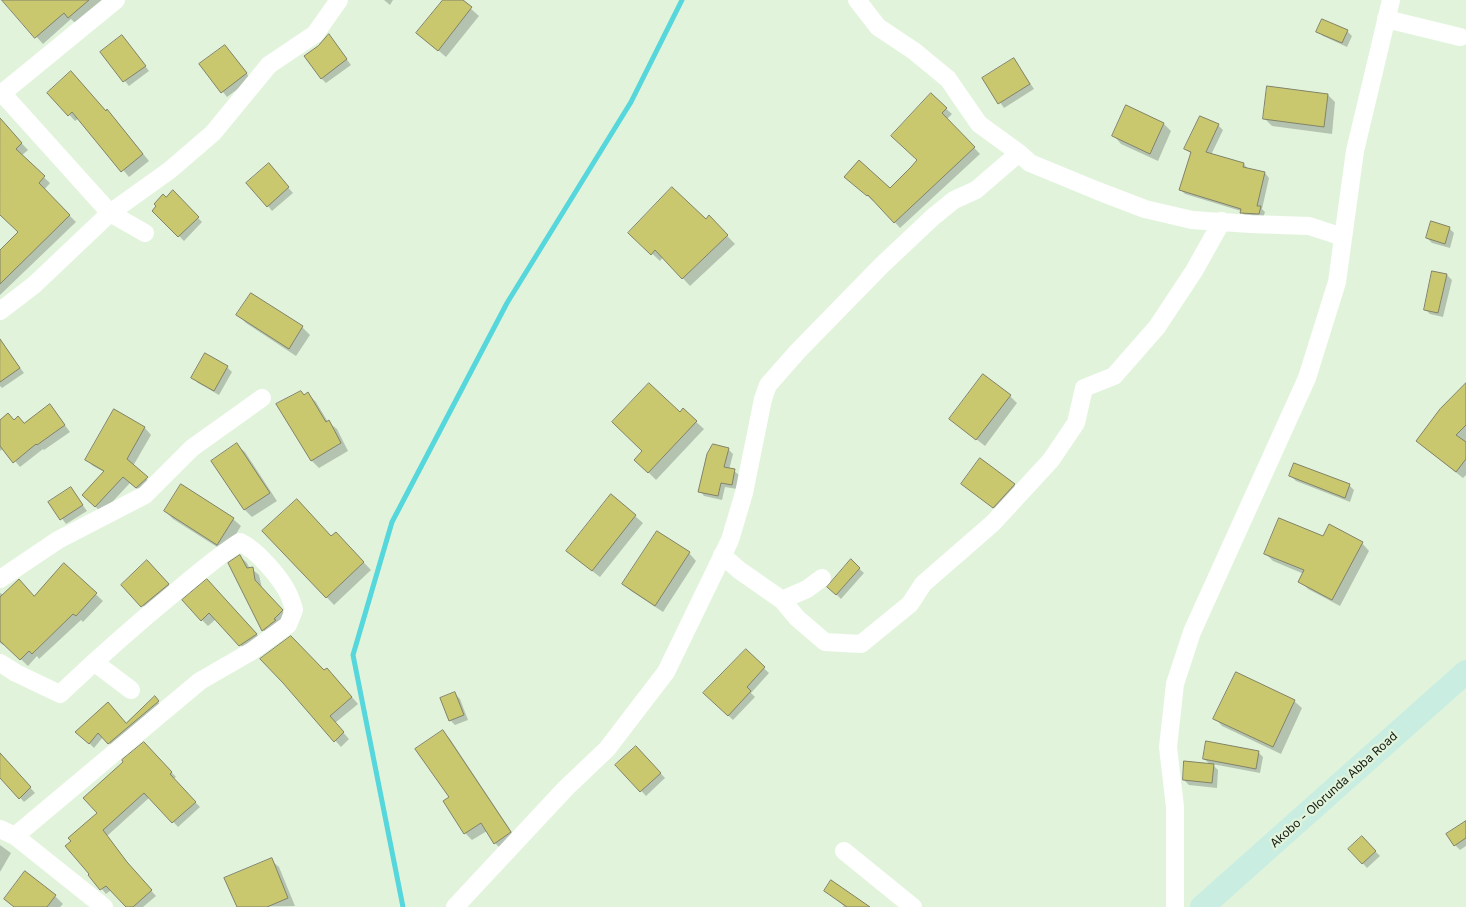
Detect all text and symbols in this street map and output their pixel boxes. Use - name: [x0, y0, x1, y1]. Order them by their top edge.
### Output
- street label: Akobo - Olorunda Abba Road: [1267, 729, 1401, 851]

